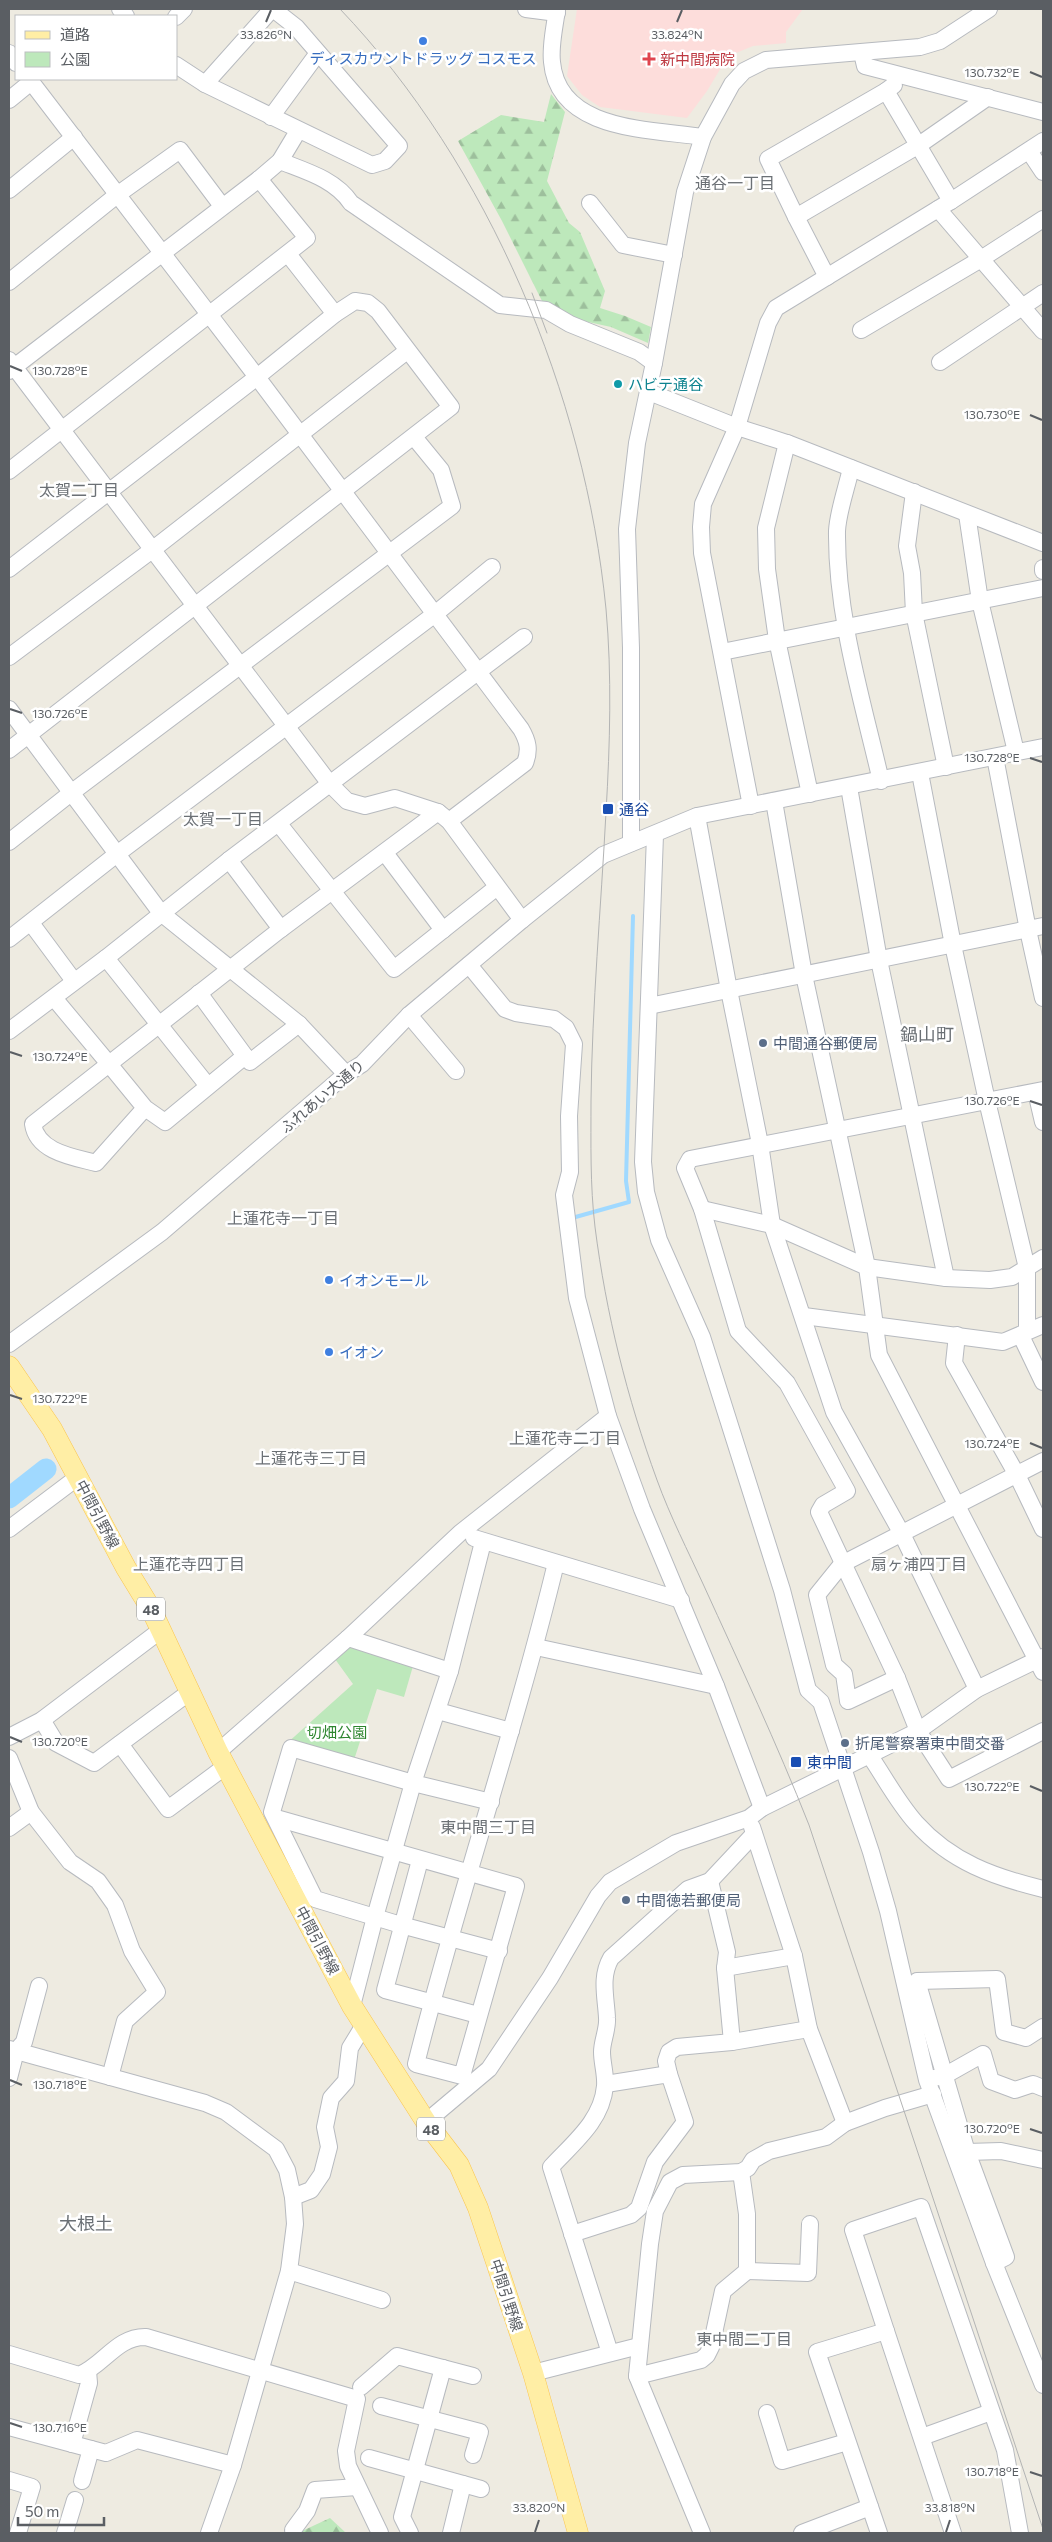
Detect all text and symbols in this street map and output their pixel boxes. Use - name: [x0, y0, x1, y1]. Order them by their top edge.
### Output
- legend: [15, 15, 178, 80]
- text: 道路: [60, 25, 90, 43]
- text: 33.826°N: [240, 27, 292, 41]
- text: 33.824°N: [651, 27, 703, 41]
- marker: ディスカウントドラッグ コスモス: [417, 35, 429, 47]
- place label: ディスカウントドラッグ コスモス: [310, 49, 536, 67]
- text: 公園: [60, 50, 90, 68]
- place label: 新中間病院: [660, 50, 735, 68]
- marker: 新中間病院: [642, 52, 656, 66]
- text: 130.732°E: [965, 65, 1019, 79]
- district label: 通谷一丁目: [695, 173, 775, 192]
- text: 130.728°E: [32, 363, 88, 377]
- place label: ハビテ通谷: [628, 375, 703, 393]
- marker: ハビテ通谷: [612, 378, 624, 390]
- text: 130.730°E: [964, 407, 1020, 421]
- district label: 太賀二丁目: [39, 480, 119, 499]
- text: 130.726°E: [32, 706, 88, 720]
- text: 130.728°E: [964, 750, 1020, 764]
- place label: 通谷: [619, 800, 649, 818]
- marker: 通谷: [601, 802, 615, 816]
- district label: 太賀一丁目: [183, 809, 263, 828]
- district label: 鍋山町: [900, 1023, 954, 1045]
- place label: 中間通谷郵便局: [773, 1034, 878, 1052]
- marker: 中間通谷郵便局: [757, 1037, 769, 1049]
- text: 130.724°E: [32, 1049, 88, 1063]
- street label: ふれあい大通り: [276, 1055, 368, 1137]
- text: 130.726°E: [964, 1093, 1020, 1107]
- district label: 上蓮花寺一丁目: [227, 1208, 339, 1227]
- place label: イオンモール: [339, 1271, 429, 1289]
- marker: イオンモール: [323, 1274, 335, 1286]
- place label: イオン: [339, 1343, 384, 1361]
- marker: イオン: [323, 1346, 335, 1358]
- text: 130.722°E: [33, 1391, 87, 1405]
- district label: 上蓮花寺二丁目: [509, 1428, 621, 1447]
- text: 130.724°E: [964, 1436, 1020, 1450]
- district label: 上蓮花寺三丁目: [255, 1448, 367, 1467]
- street label: 中間引野線: [72, 1477, 124, 1551]
- district label: 上蓮花寺四丁目: [133, 1554, 245, 1573]
- district label: 扇ヶ浦四丁目: [871, 1554, 967, 1573]
- road number: 48: [137, 1598, 165, 1620]
- park label: 切畑公園: [307, 1723, 367, 1741]
- text: 130.720°E: [32, 1734, 88, 1748]
- place label: 折尾警察署東中間交番: [855, 1734, 1005, 1752]
- marker: 折尾警察署東中間交番: [839, 1737, 851, 1749]
- place label: 東中間: [807, 1753, 852, 1771]
- marker: 東中間: [789, 1755, 803, 1769]
- text: 130.722°E: [965, 1779, 1019, 1793]
- district label: 東中間三丁目: [440, 1817, 536, 1836]
- place label: 中間徳若郵便局: [636, 1891, 741, 1909]
- marker: 中間徳若郵便局: [620, 1894, 632, 1906]
- street label: 中間引野線: [292, 1903, 344, 1977]
- text: 130.718°E: [33, 2077, 87, 2091]
- road number: 48: [417, 2118, 445, 2140]
- text: 130.720°E: [964, 2121, 1020, 2135]
- district label: 大根土: [59, 2212, 113, 2234]
- street label: 中間引野線: [487, 2257, 527, 2333]
- district label: 東中間二丁目: [696, 2329, 792, 2348]
- text: 130.716°E: [33, 2420, 87, 2434]
- text: 130.718°E: [965, 2464, 1019, 2478]
- scale bar: [18, 2494, 104, 2526]
- text: 33.820°N: [513, 2500, 565, 2514]
- text: 33.818°N: [925, 2500, 975, 2514]
- text: 50 m: [25, 2502, 59, 2520]

